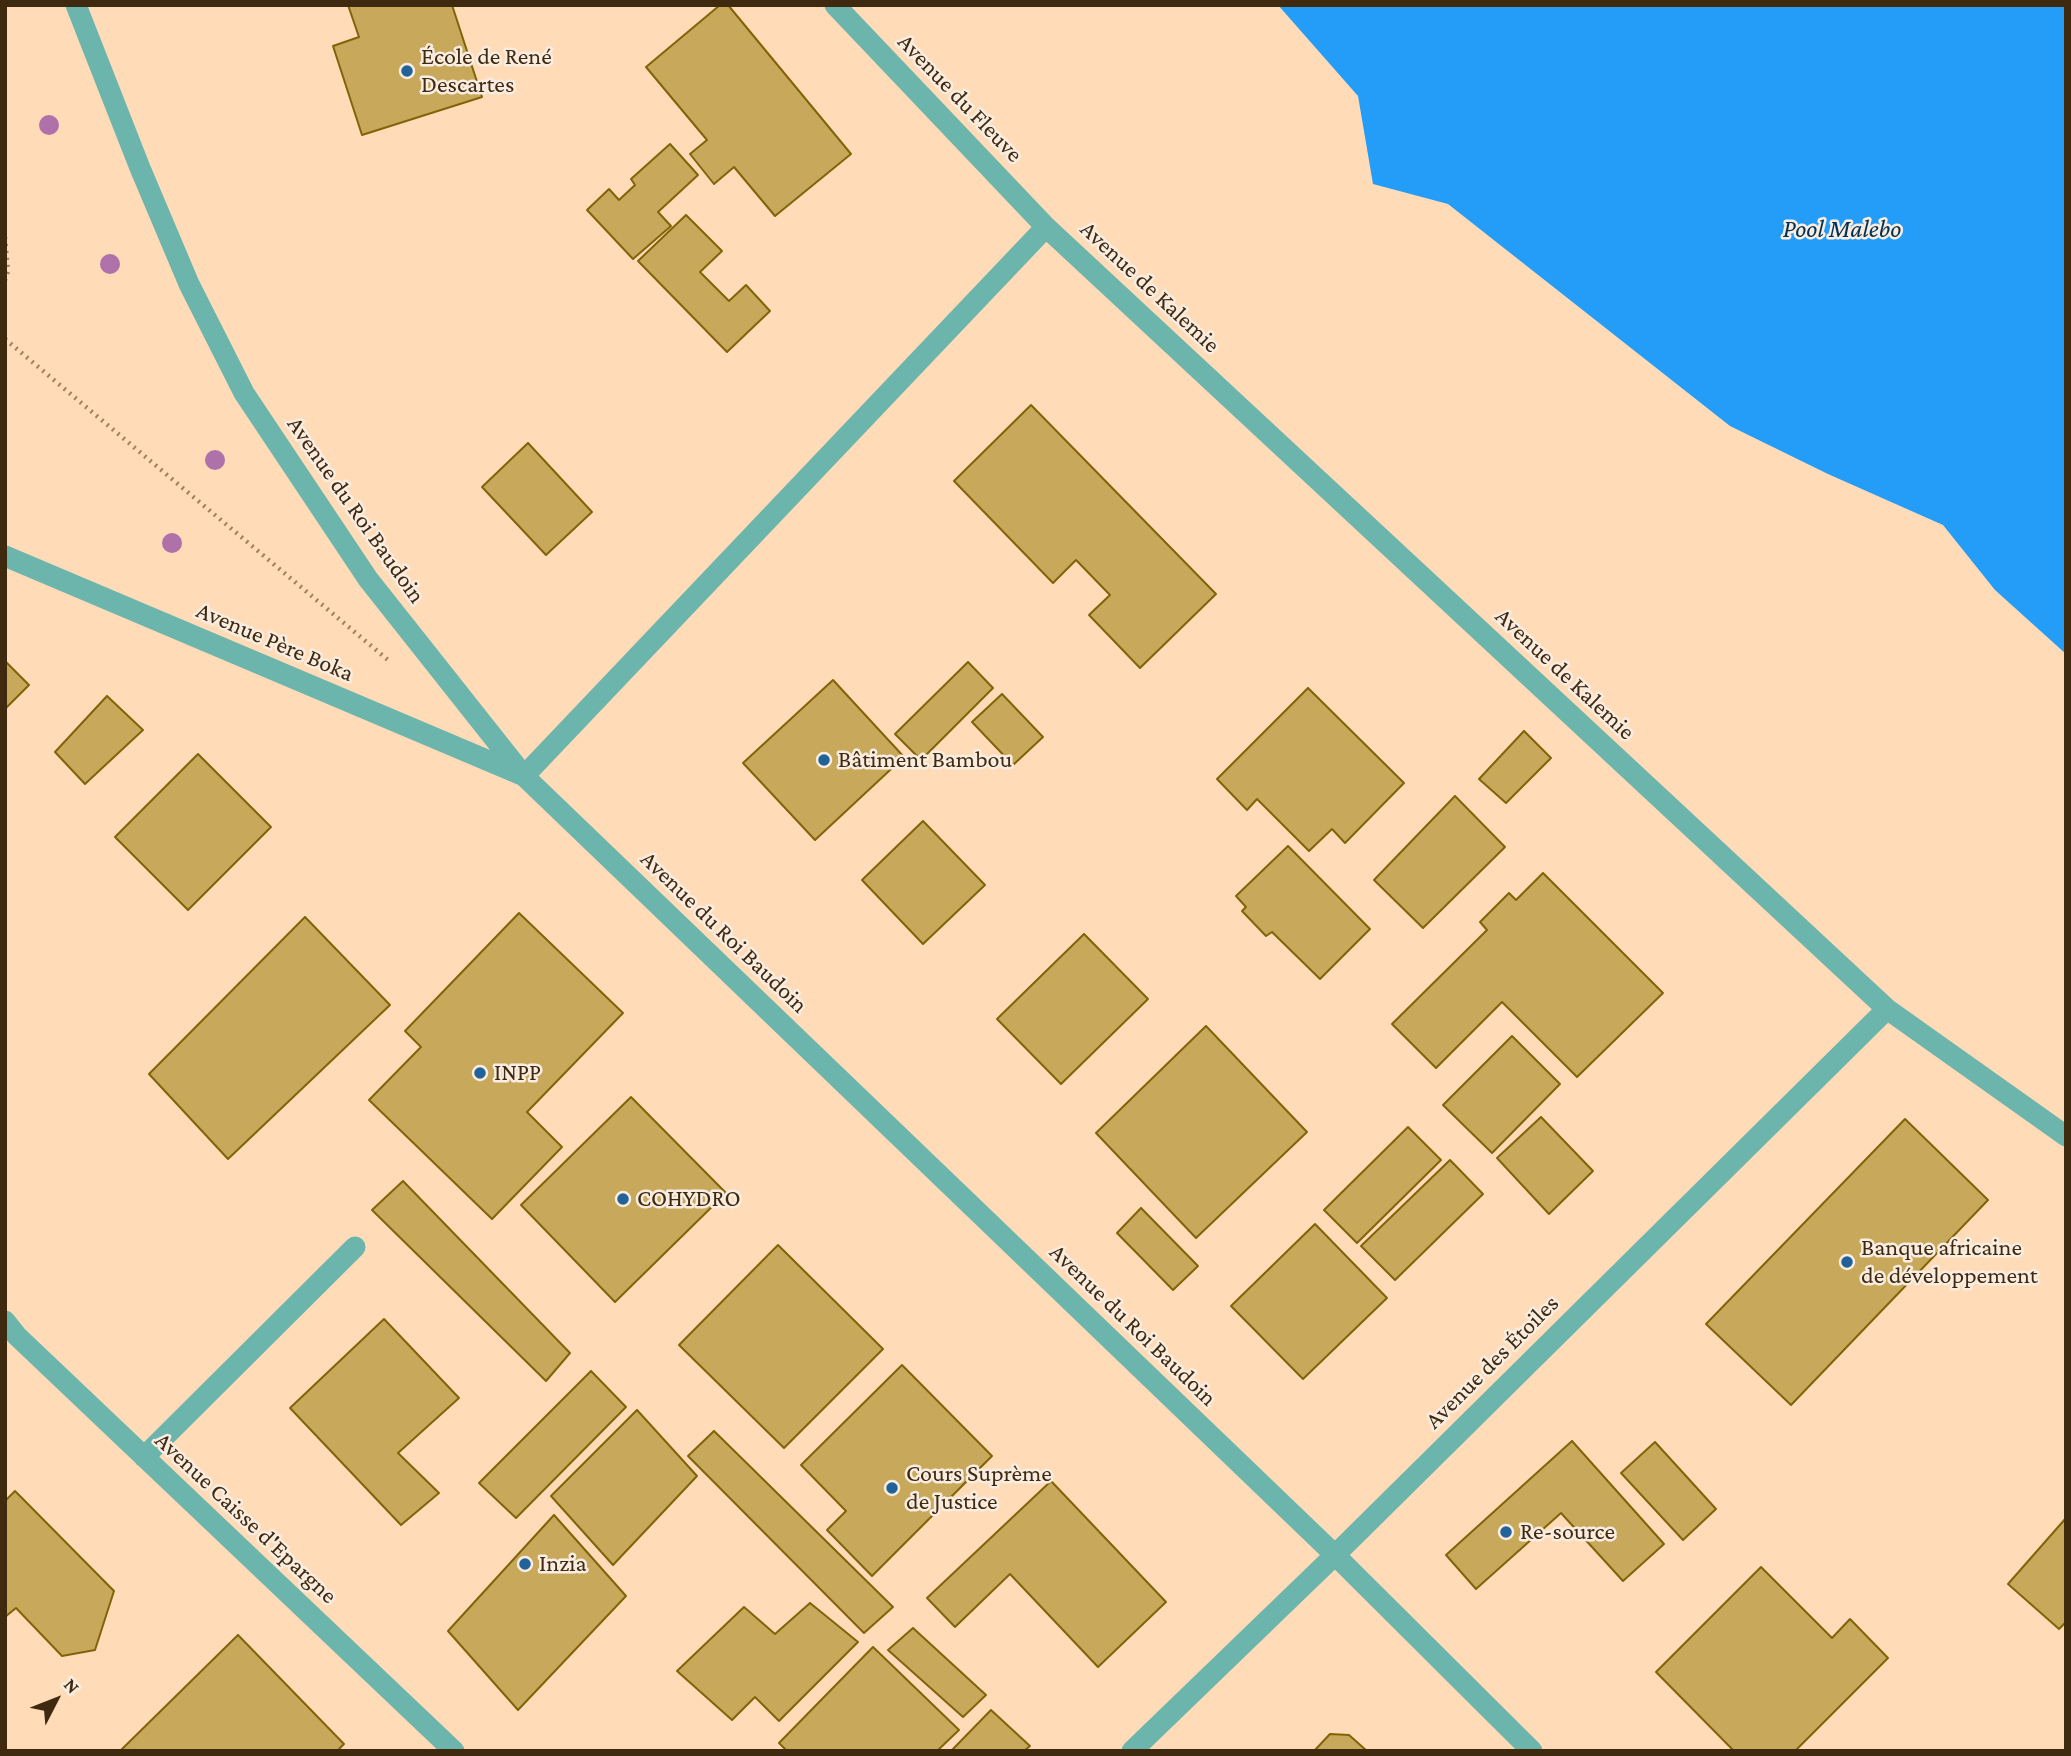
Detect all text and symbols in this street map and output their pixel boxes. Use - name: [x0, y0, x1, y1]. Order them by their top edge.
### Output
- street label: Avenue du Fleuve: [891, 28, 1029, 168]
- place label: École de René Descartes: [421, 43, 552, 99]
- marker: École de René Descartes: [399, 63, 415, 79]
- water label: Pool Malebo: [1783, 213, 1901, 245]
- street label: Avenue de Kalemie: [1074, 215, 1226, 359]
- street label: Avenue du Roi Baudoin: [281, 411, 431, 609]
- street label: Avenue Père Boka: [192, 596, 358, 688]
- street label: Avenue de Kalemie: [1489, 602, 1641, 746]
- place label: Bâtiment Bambou: [838, 746, 1012, 774]
- marker: Bâtiment Bambou: [816, 752, 832, 768]
- street label: Avenue du Roi Baudoin: [634, 845, 814, 1019]
- place label: INPP: [494, 1059, 541, 1087]
- marker: INPP: [472, 1065, 488, 1081]
- place label: COHYDRO: [637, 1185, 741, 1213]
- marker: COHYDRO: [615, 1191, 631, 1207]
- place label: Banque africaine de développement: [1861, 1234, 2038, 1290]
- street label: Avenue du Roi Baudoin: [1043, 1238, 1223, 1412]
- marker: Banque africaine de développement: [1839, 1254, 1855, 1270]
- street label: Avenue des Étoiles: [1419, 1289, 1565, 1435]
- street label: Avenue Caisse d'Epargne: [149, 1426, 343, 1610]
- place label: Cours Suprème de Justice: [906, 1460, 1052, 1516]
- marker: Cours Suprème de Justice: [884, 1480, 900, 1496]
- place label: Re-source: [1520, 1518, 1615, 1546]
- marker: Re-source: [1498, 1524, 1514, 1540]
- place label: Inzia: [539, 1550, 587, 1578]
- marker: Inzia: [517, 1556, 533, 1572]
- north arrow: [21, 1665, 91, 1735]
- text: N: [60, 1674, 84, 1697]

